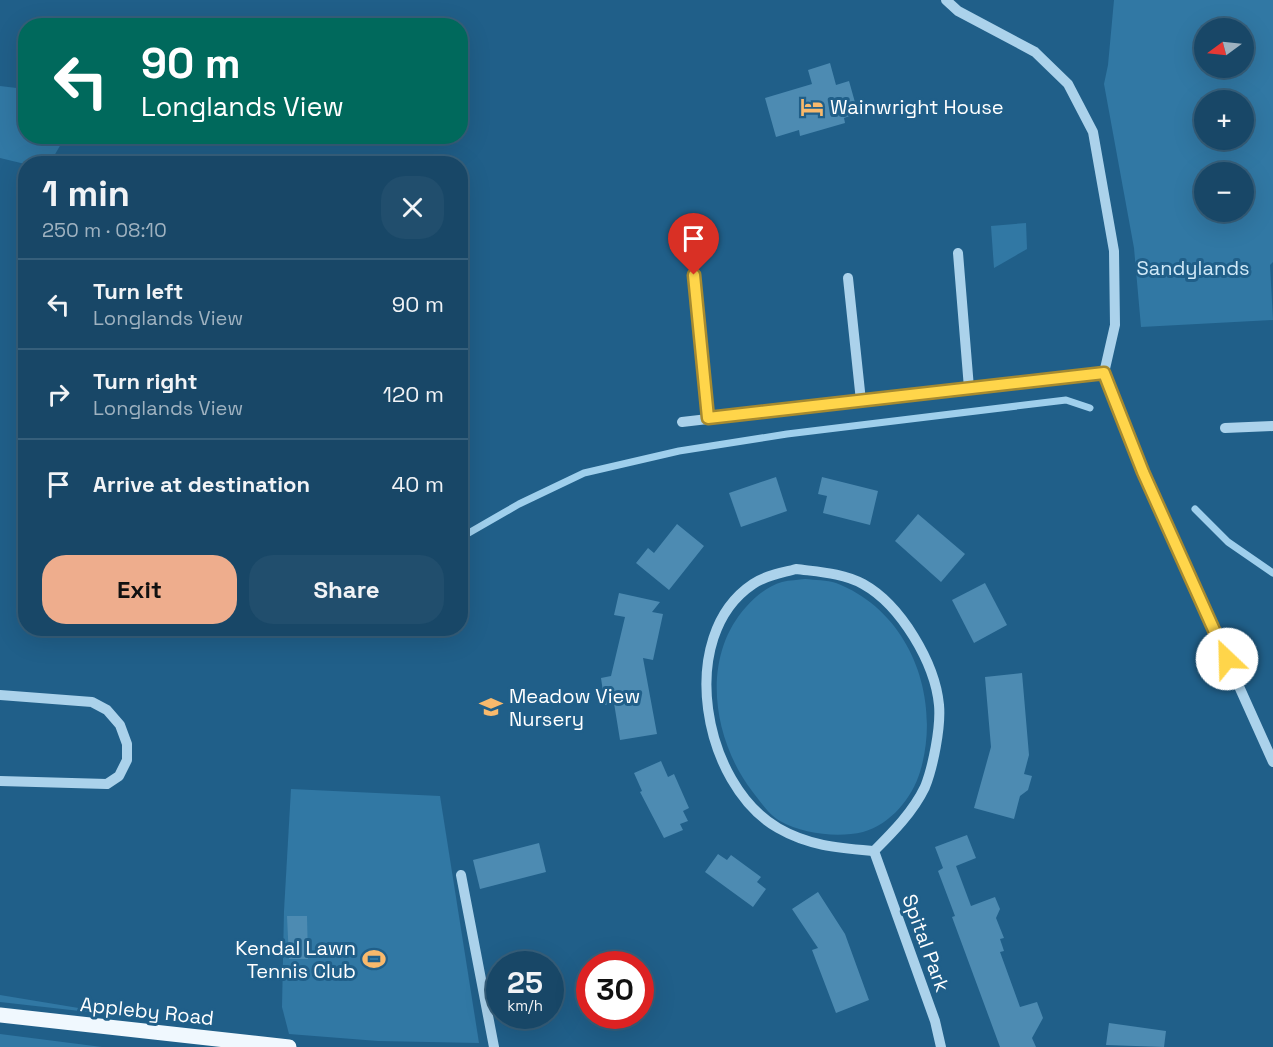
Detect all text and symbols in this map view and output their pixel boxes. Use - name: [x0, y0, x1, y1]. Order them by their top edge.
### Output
- north arrow: [1194, 18, 1254, 78]
- map controls: [1194, 18, 1254, 222]
- text: 90 m: [141, 37, 241, 90]
- icon: left: [42, 42, 120, 120]
- text: Longlands View: [141, 89, 344, 124]
- button: +: [1194, 90, 1254, 150]
- hotel icon: Wainwright House: [799, 94, 825, 120]
- place label: Wainwright House: [830, 94, 1004, 120]
- button: −: [1194, 162, 1254, 222]
- text: 1 min: [42, 171, 130, 217]
- button: close: [381, 176, 444, 239]
- pin: [668, 213, 719, 275]
- text: 250 m · 08:10: [42, 217, 167, 243]
- icon: arrive: [677, 222, 710, 255]
- park label: Sandylands: [1136, 255, 1250, 281]
- text: Turn left: [93, 277, 183, 305]
- icon: left: [42, 288, 75, 321]
- text: 90 m: [392, 290, 444, 318]
- text: Longlands View: [93, 305, 243, 331]
- text: Turn right: [93, 367, 198, 395]
- icon: right: [42, 378, 75, 411]
- text: 120 m: [383, 380, 444, 408]
- text: Longlands View: [93, 395, 243, 421]
- icon: arrive: [42, 468, 75, 501]
- text: Arrive at destination: [93, 470, 310, 498]
- text: 40 m: [392, 470, 444, 498]
- button: Exit: [42, 555, 237, 624]
- button: Share: [249, 555, 444, 624]
- position arrow: [1195, 627, 1259, 691]
- place label: Meadow View Nursery: [509, 683, 640, 732]
- school or university icon: Meadow View Nursery: [478, 694, 504, 720]
- street label: Spital Park: [896, 890, 956, 996]
- place label: Kendal Lawn Tennis Club: [235, 935, 356, 984]
- sports icon: Kendal Lawn Tennis Club: [361, 946, 387, 972]
- speed limit sign: 30: [576, 951, 654, 1029]
- text: 25: [507, 963, 543, 1002]
- street label: Appleby Road: [79, 991, 215, 1031]
- text: km/h: [507, 996, 543, 1015]

